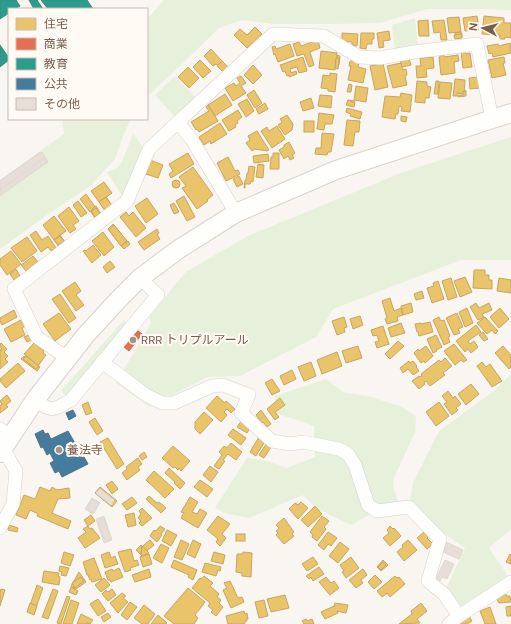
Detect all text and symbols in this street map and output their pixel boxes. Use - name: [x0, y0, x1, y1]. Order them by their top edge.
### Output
- legend: [8, 8, 148, 120]
- north arrow: [463, 8, 503, 48]
- text: 住宅: [44, 16, 68, 32]
- text: N: [466, 22, 481, 32]
- text: 商業: [44, 36, 68, 52]
- text: 教育: [44, 56, 68, 72]
- text: 公共: [44, 76, 68, 92]
- text: その他: [44, 96, 80, 112]
- place label: RRR トリプルアール: [141, 332, 249, 348]
- marker: RRR トリプルアール: [128, 335, 138, 345]
- place label: 養法寺: [67, 442, 103, 458]
- marker: 養法寺: [54, 445, 64, 455]

